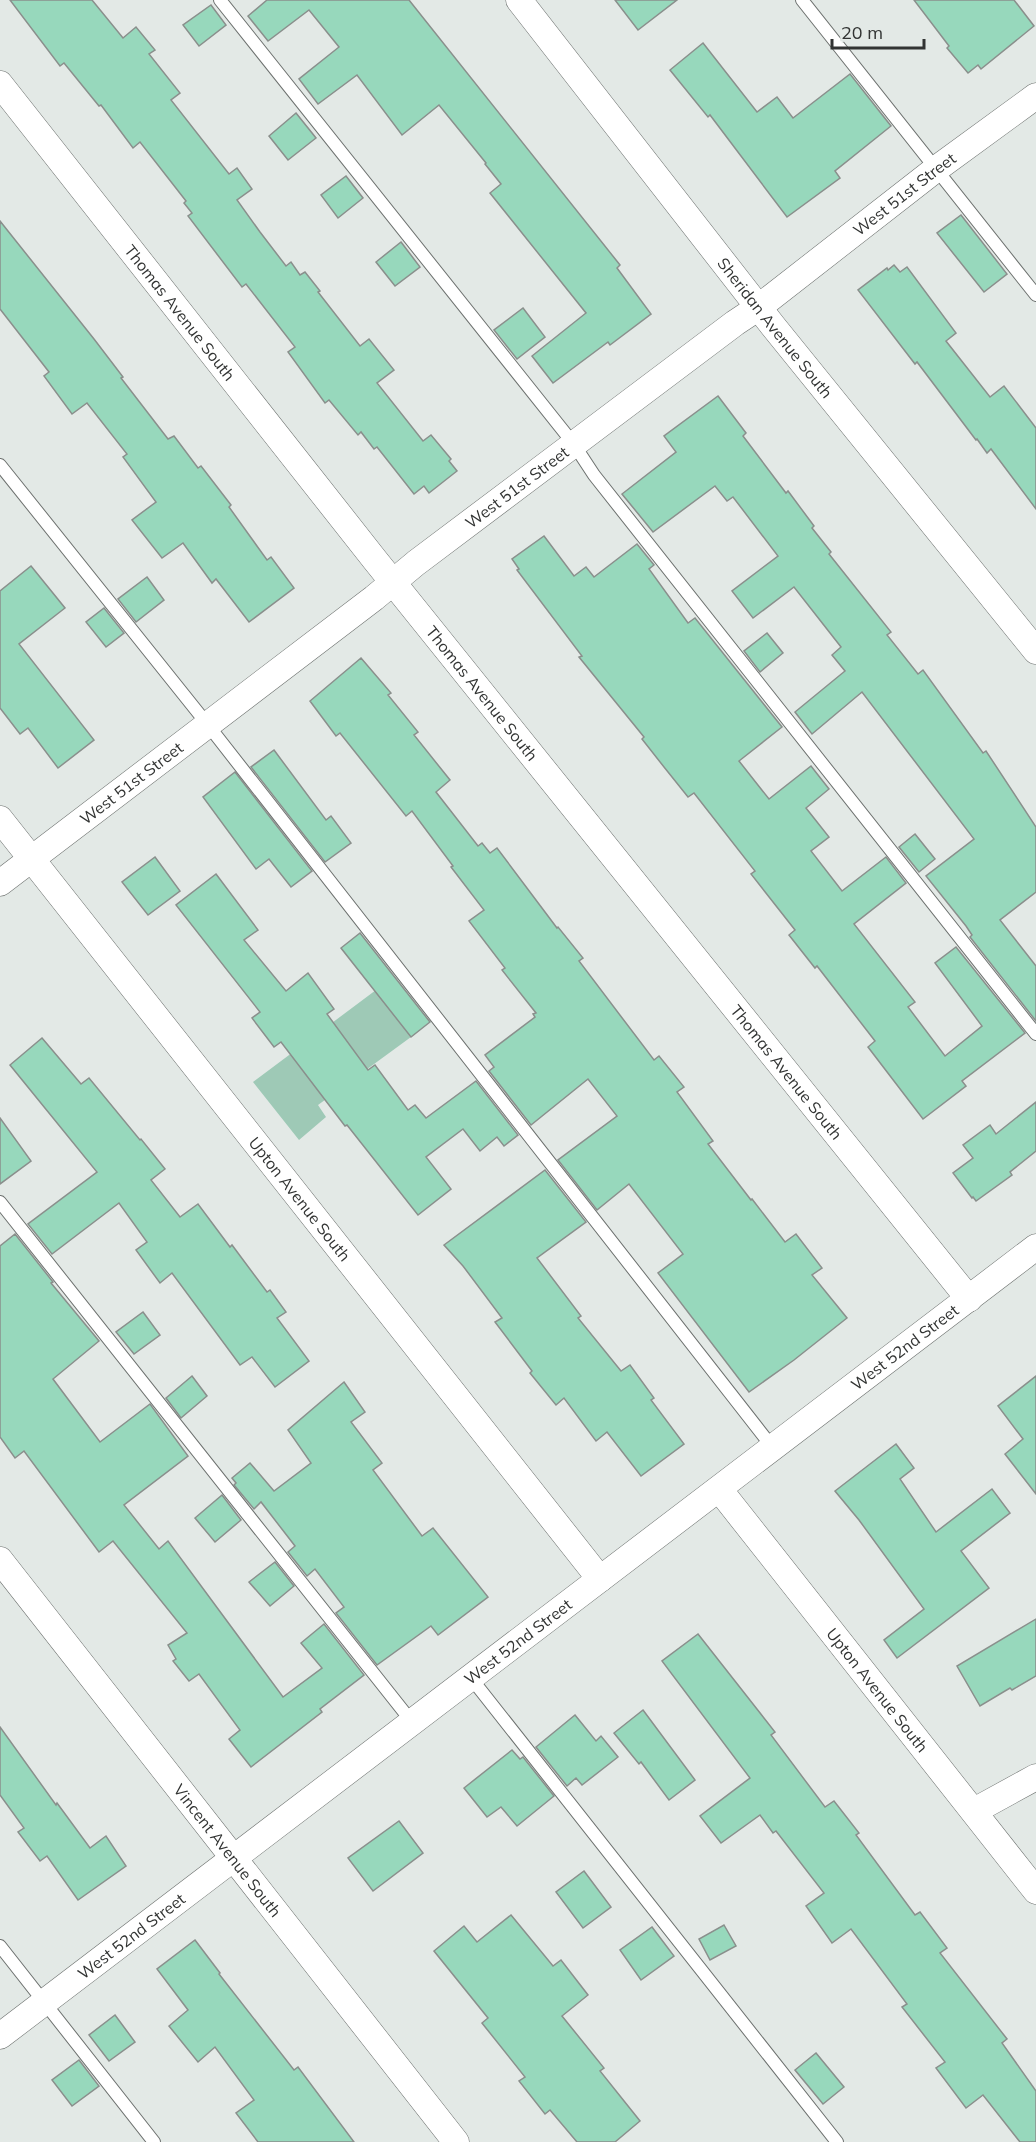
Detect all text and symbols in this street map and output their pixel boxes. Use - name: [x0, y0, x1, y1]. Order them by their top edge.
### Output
- scale bar: [832, 12, 924, 50]
- text: 20 m: [841, 21, 883, 44]
- street label: West 51st Street: [849, 148, 960, 240]
- street label: Thomas Avenue South: [120, 241, 240, 384]
- street label: Sheridan Avenue South: [713, 253, 837, 402]
- street label: West 51st Street: [461, 442, 573, 533]
- street label: Thomas Avenue South: [422, 622, 542, 765]
- street label: West 51st Street: [76, 737, 187, 829]
- street label: Thomas Avenue South: [726, 1001, 847, 1144]
- street label: Upton Avenue South: [245, 1133, 355, 1265]
- street label: West 52nd Street: [847, 1300, 963, 1394]
- street label: West 52nd Street: [460, 1594, 576, 1689]
- street label: Upton Avenue South: [822, 1624, 933, 1756]
- street label: Vincent Avenue South: [169, 1780, 286, 1921]
- street label: West 52nd Street: [74, 1888, 189, 1983]

